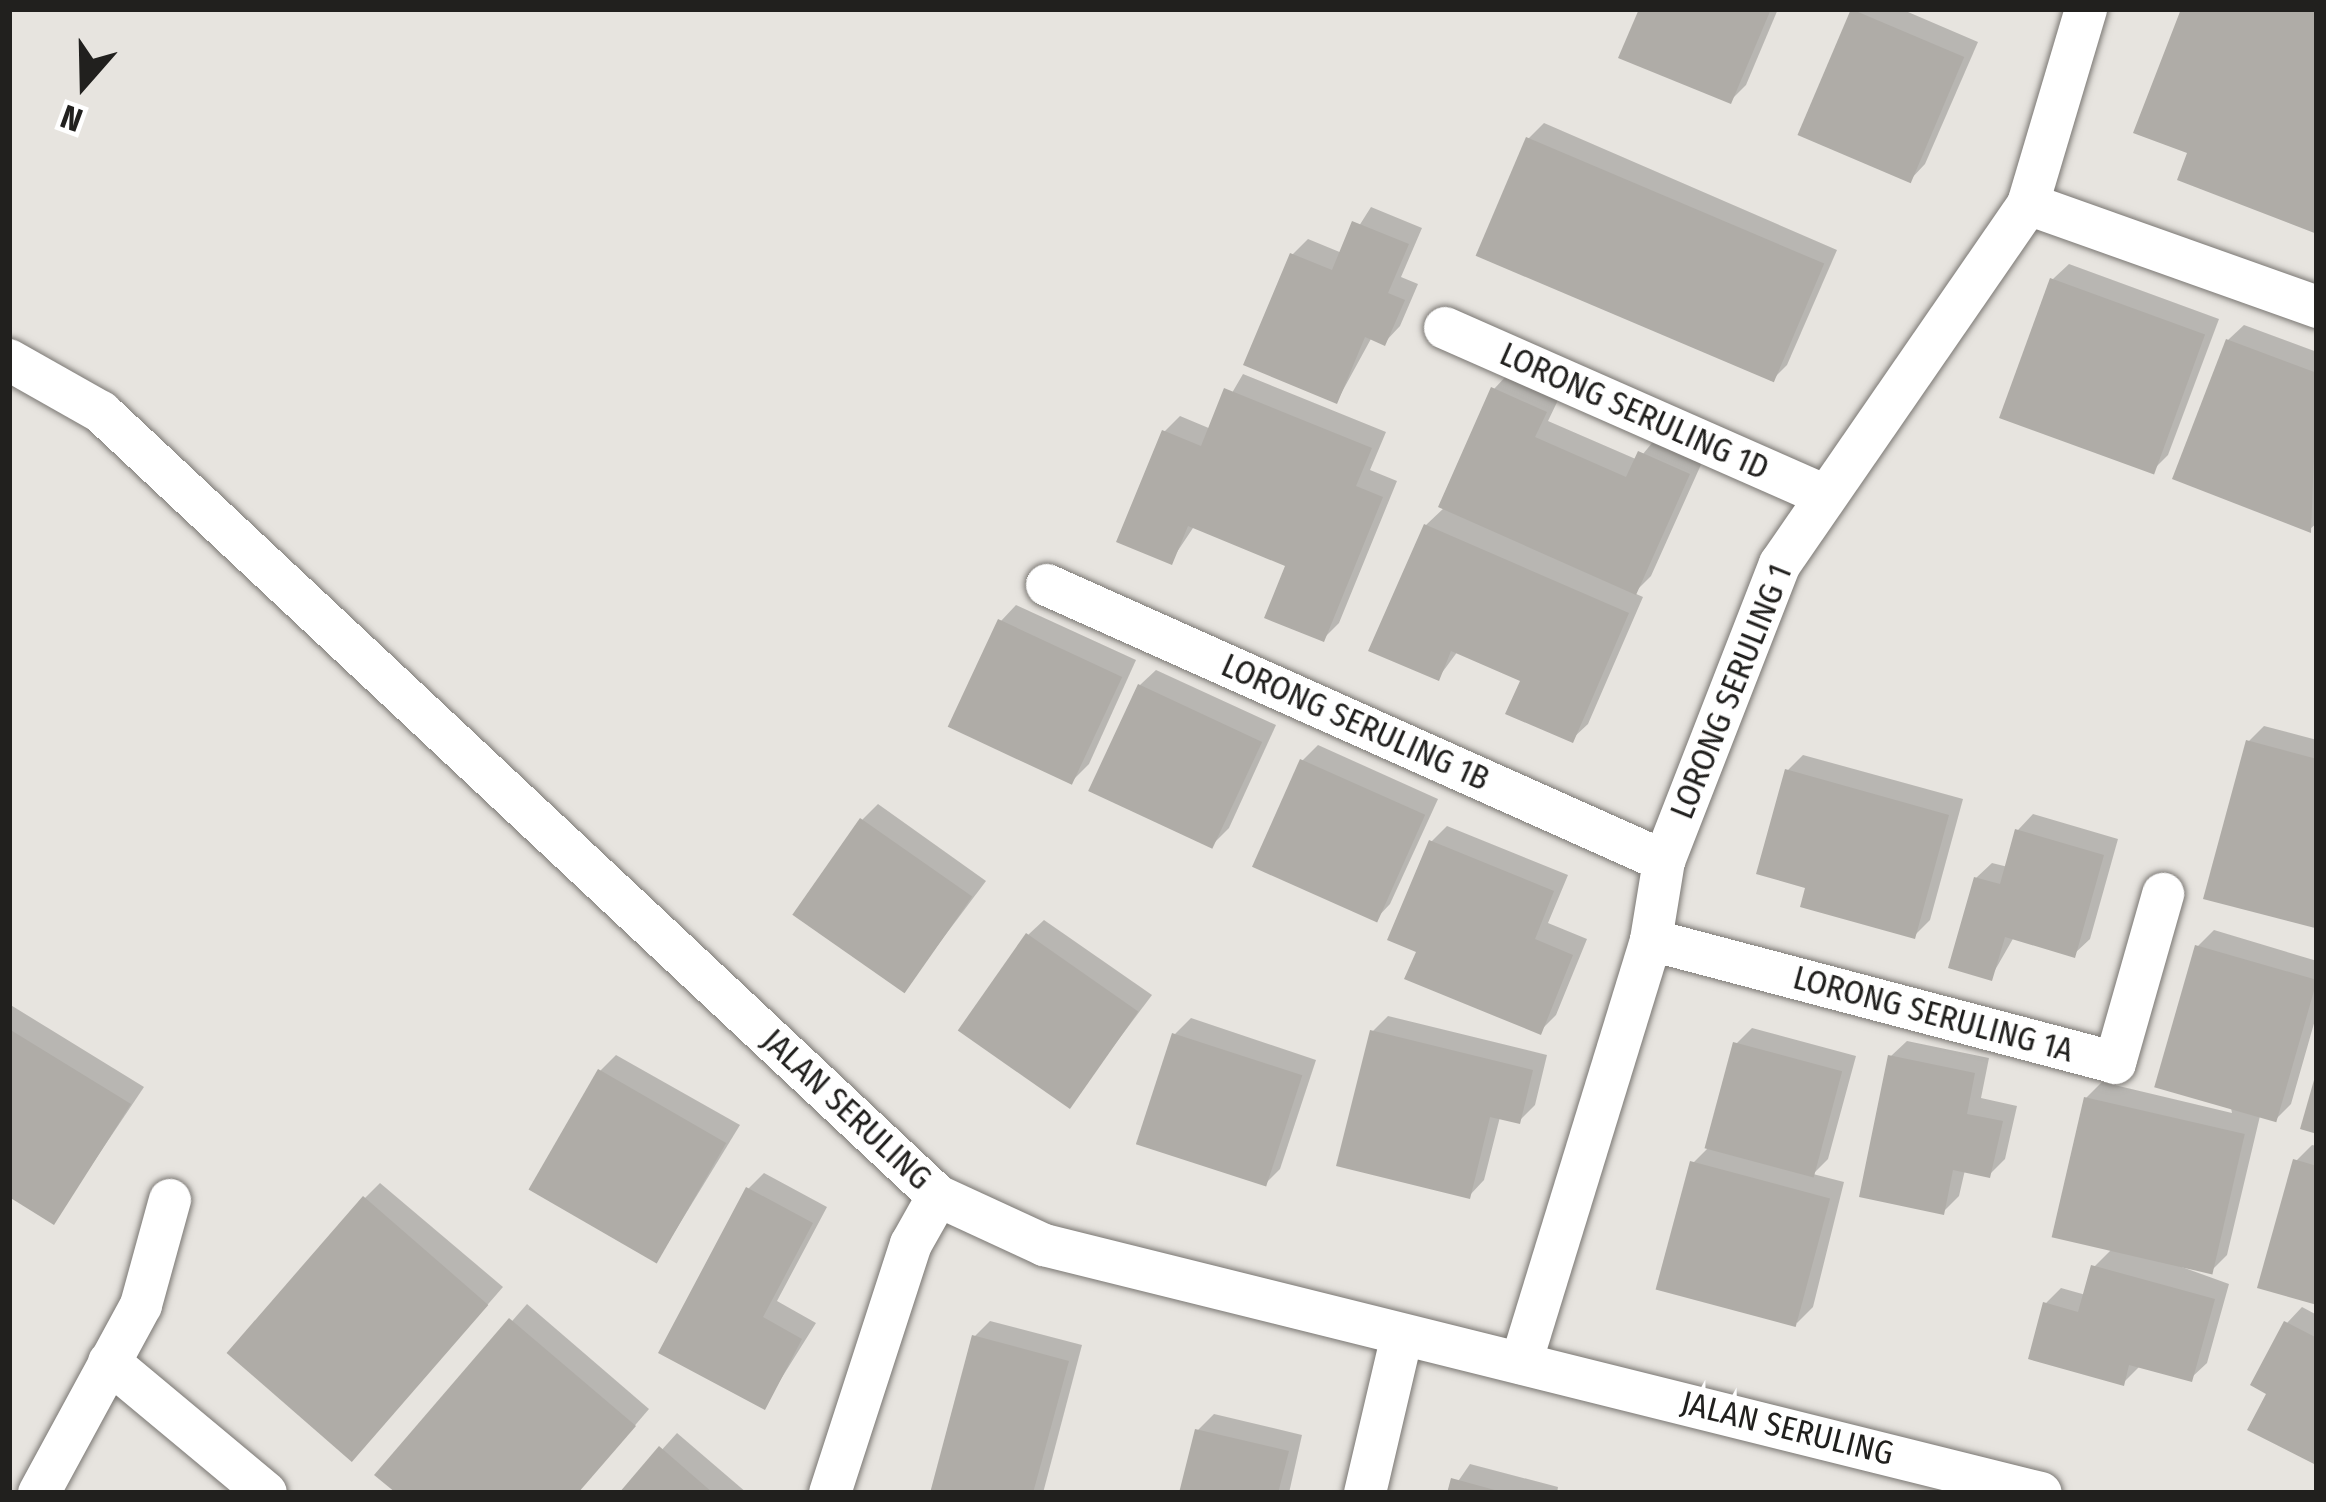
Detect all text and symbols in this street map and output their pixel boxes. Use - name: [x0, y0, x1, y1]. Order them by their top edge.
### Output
- north arrow: [24, 24, 144, 144]
- text: N: [56, 96, 88, 140]
- street label: LORONG SERULING 1D: [1493, 335, 1775, 489]
- street label: LORONG SERULING 1: [1663, 559, 1801, 825]
- street label: LORONG SERULING 1B: [1215, 646, 1495, 800]
- street label: LORONG SERULING 1A: [1789, 959, 2077, 1071]
- street label: JALAN SERULING: [753, 1021, 939, 1199]
- street label: JALAN SERULING: [1677, 1383, 1897, 1475]

